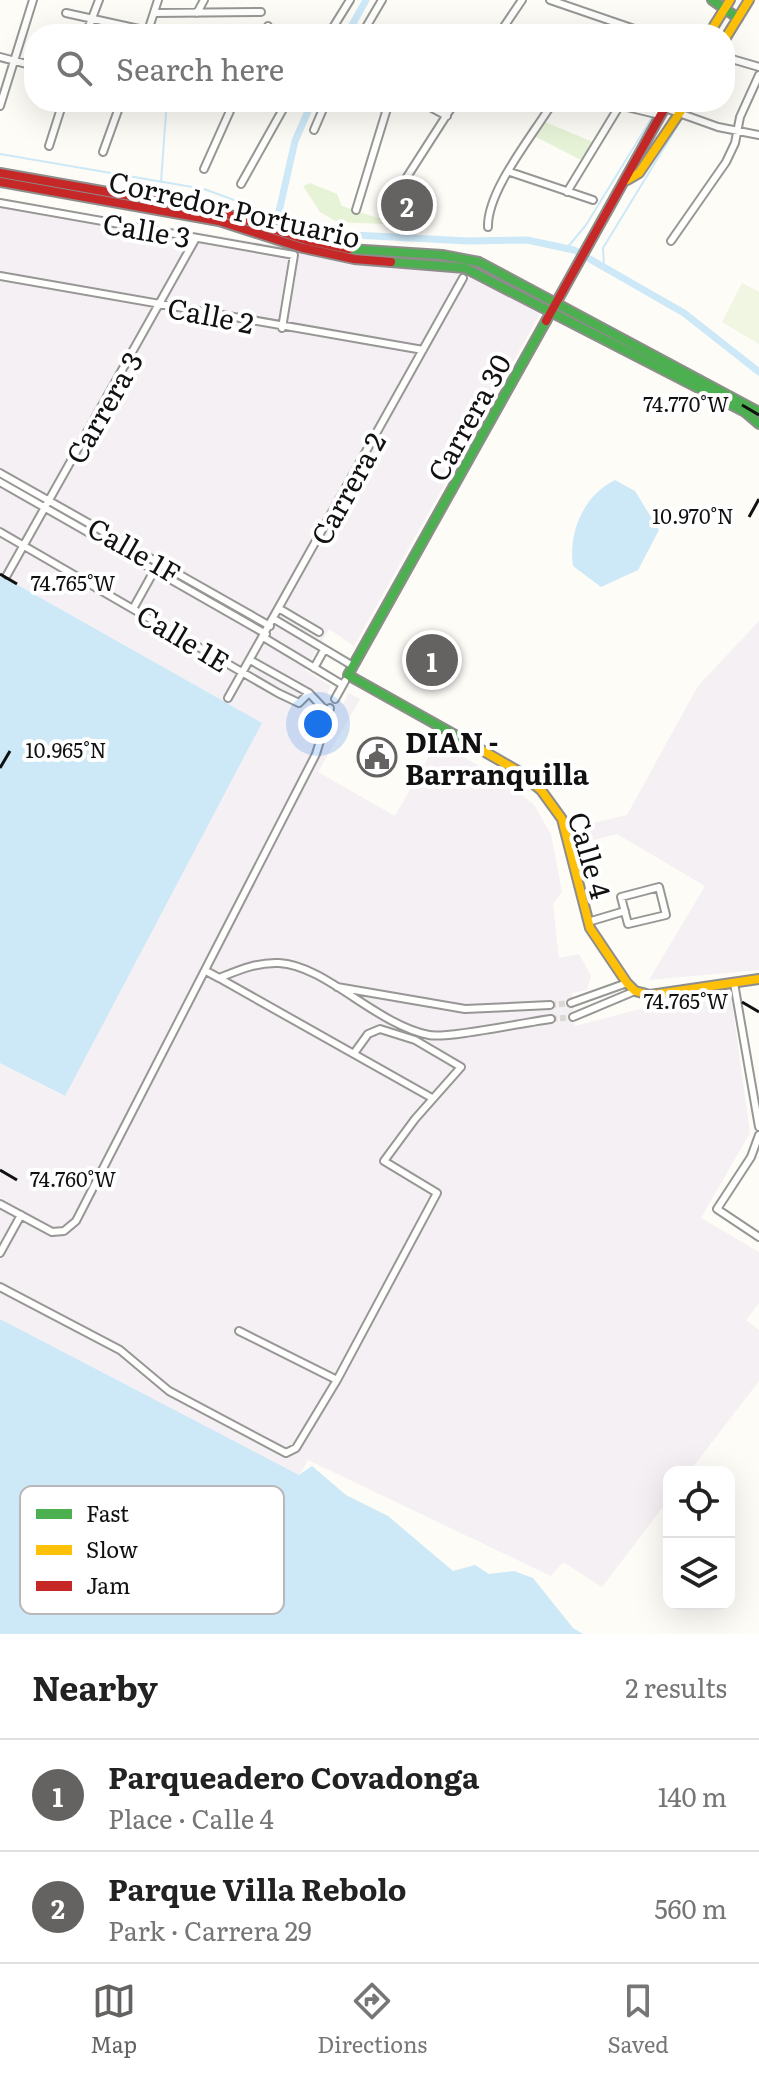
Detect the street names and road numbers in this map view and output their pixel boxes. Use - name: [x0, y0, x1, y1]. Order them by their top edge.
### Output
- street label: Corredor Portuario: [105, 159, 365, 257]
- street label: Calle 3: [100, 201, 194, 257]
- street label: Calle 2: [164, 285, 258, 343]
- street label: Carrera 3: [54, 343, 152, 471]
- street label: Carrera 30: [416, 346, 520, 488]
- street label: Carrera 2: [299, 424, 395, 552]
- street label: Calle 1F: [80, 505, 190, 593]
- street label: Calle 1E: [129, 593, 239, 681]
- street label: Calle 4: [559, 807, 623, 903]

